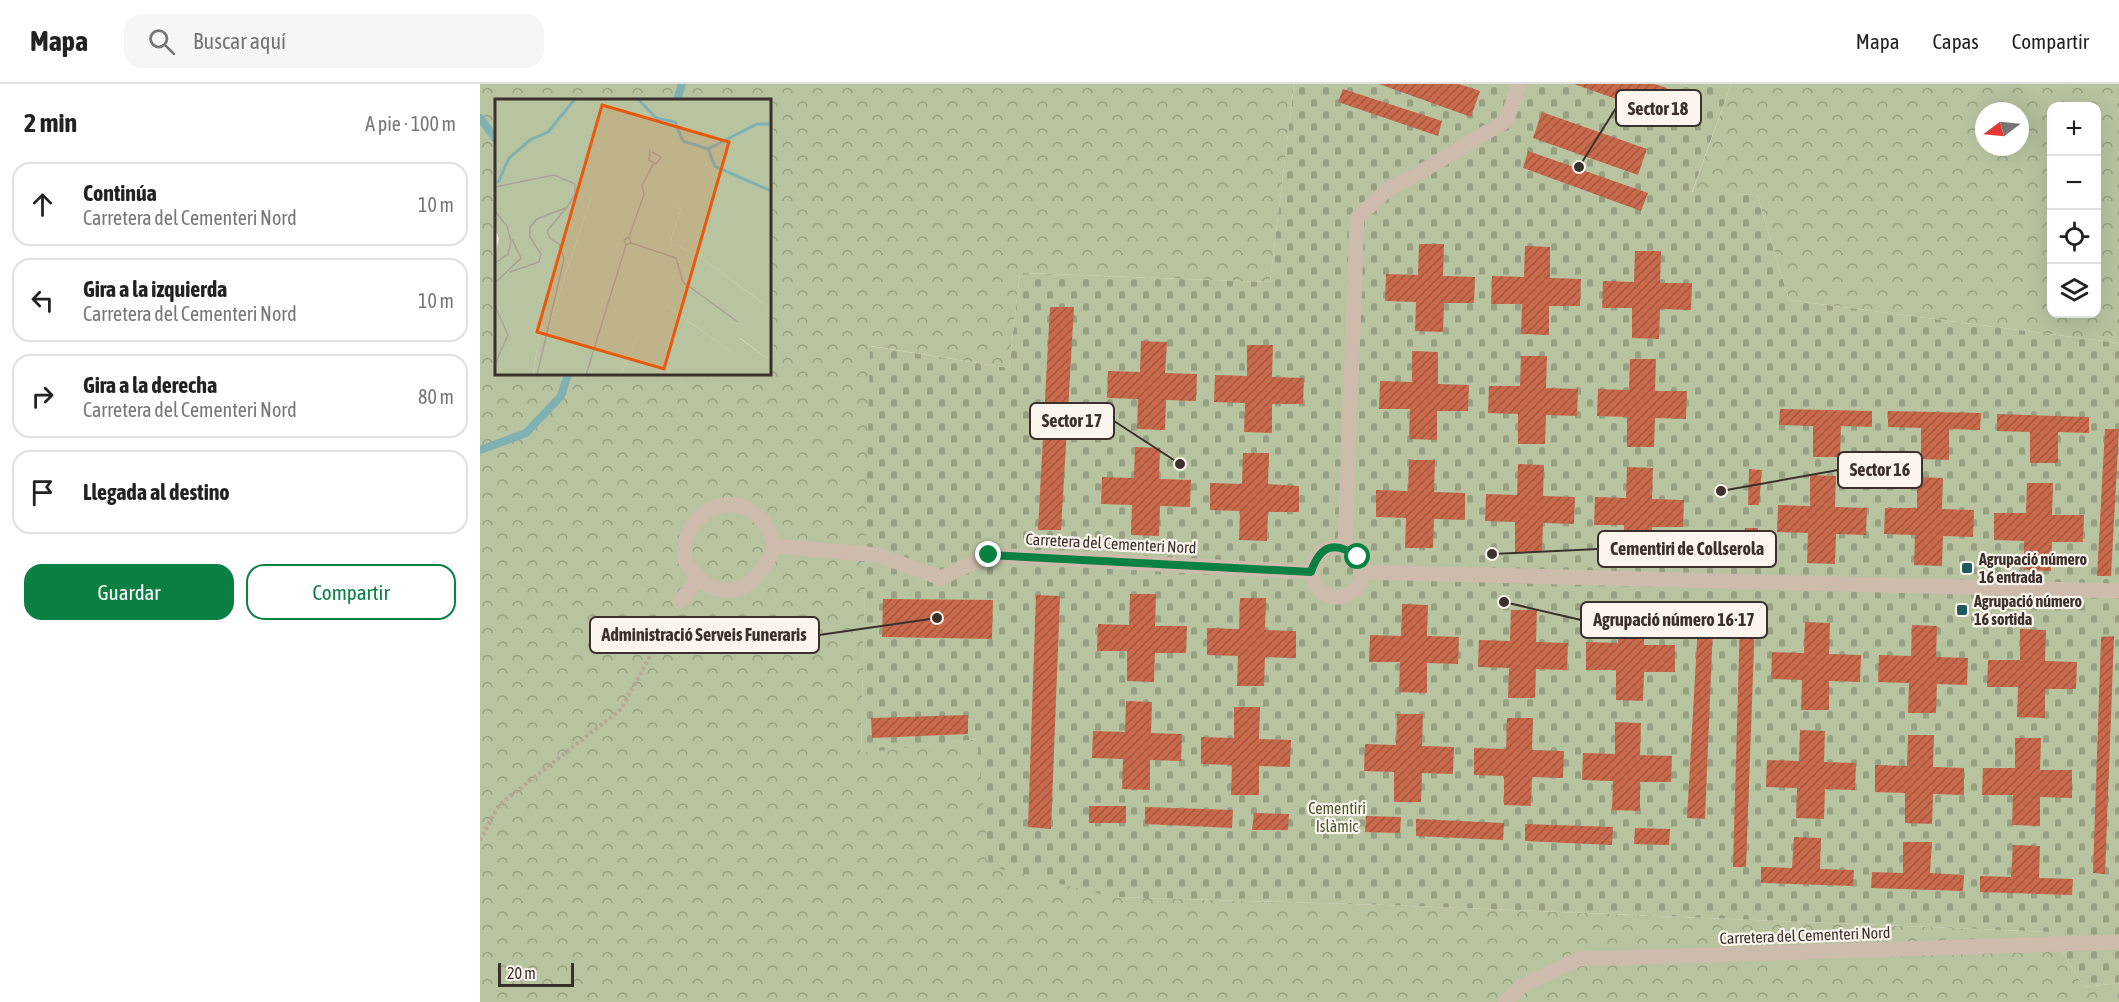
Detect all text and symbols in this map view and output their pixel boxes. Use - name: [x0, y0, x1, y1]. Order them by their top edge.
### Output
- search box: [124, 14, 544, 68]
- text: Mapa: [30, 25, 88, 57]
- icon: search: [145, 25, 178, 58]
- text: Buscar aquí: [193, 28, 286, 54]
- text: Mapa: [1856, 29, 1899, 53]
- text: Capas: [1932, 29, 1979, 53]
- text: Compartir: [2012, 29, 2089, 53]
- callout: Sector 18: [1616, 90, 1701, 126]
- text: Sector 18: [1628, 98, 1689, 119]
- inset map: [495, 99, 771, 375]
- north arrow: [1975, 102, 2029, 156]
- map controls: [2047, 102, 2101, 318]
- button: +: [2047, 102, 2101, 156]
- text: 2 min: [24, 108, 77, 138]
- text: A pie · 100 m: [365, 112, 456, 135]
- button: −: [2047, 156, 2101, 210]
- text: Continúa: [83, 180, 157, 206]
- icon: ahead: [26, 188, 59, 221]
- text: 10 m: [418, 193, 454, 216]
- text: Carretera del Cementeri Nord: [83, 206, 297, 229]
- button: locate: [2047, 210, 2101, 264]
- button: layers: [2047, 264, 2101, 318]
- text: Gira a la izquierda: [83, 276, 227, 302]
- icon: left: [26, 284, 59, 317]
- text: 10 m: [418, 289, 454, 312]
- text: Carretera del Cementeri Nord: [83, 302, 297, 325]
- text: Gira a la derecha: [83, 372, 217, 398]
- icon: right: [26, 380, 59, 413]
- text: 80 m: [418, 385, 454, 408]
- text: Carretera del Cementeri Nord: [83, 398, 297, 421]
- callout: Sector 17: [1030, 403, 1114, 439]
- text: Sector 17: [1042, 410, 1102, 431]
- callout: Sector 16: [1838, 452, 1922, 488]
- text: Sector 16: [1850, 459, 1910, 480]
- icon: arrive: [26, 476, 59, 509]
- text: Llegada al destino: [83, 479, 230, 505]
- street label: Carretera del Cementeri Nord: [1025, 530, 1197, 556]
- callout: Cementiri de Collserola: [1598, 531, 1776, 567]
- text: Cementiri de Collserola: [1610, 538, 1764, 559]
- route end: [975, 541, 1001, 567]
- route start: [1344, 543, 1370, 569]
- place label: Agrupació número 16 entrada: [1978, 550, 2087, 586]
- marker: Agrupació número 16 entrada: [1960, 561, 1974, 575]
- button: Guardar: [24, 564, 234, 620]
- button: Compartir: [246, 564, 456, 620]
- place label: Agrupació número 16 sortida: [1973, 592, 2082, 628]
- callout: Agrupació número 16·17: [1581, 602, 1767, 638]
- marker: Agrupació número 16 sortida: [1955, 603, 1969, 617]
- text: Agrupació número 16·17: [1592, 609, 1755, 630]
- callout: Administració Serveis Funeraris: [590, 617, 819, 653]
- text: Administració Serveis Funeraris: [600, 624, 807, 645]
- park label: Cementiri Islàmic: [1308, 799, 1366, 835]
- street label: Carretera del Cementeri Nord: [1719, 923, 1891, 947]
- scale bar: [498, 960, 574, 988]
- text: 20 m: [507, 964, 536, 982]

